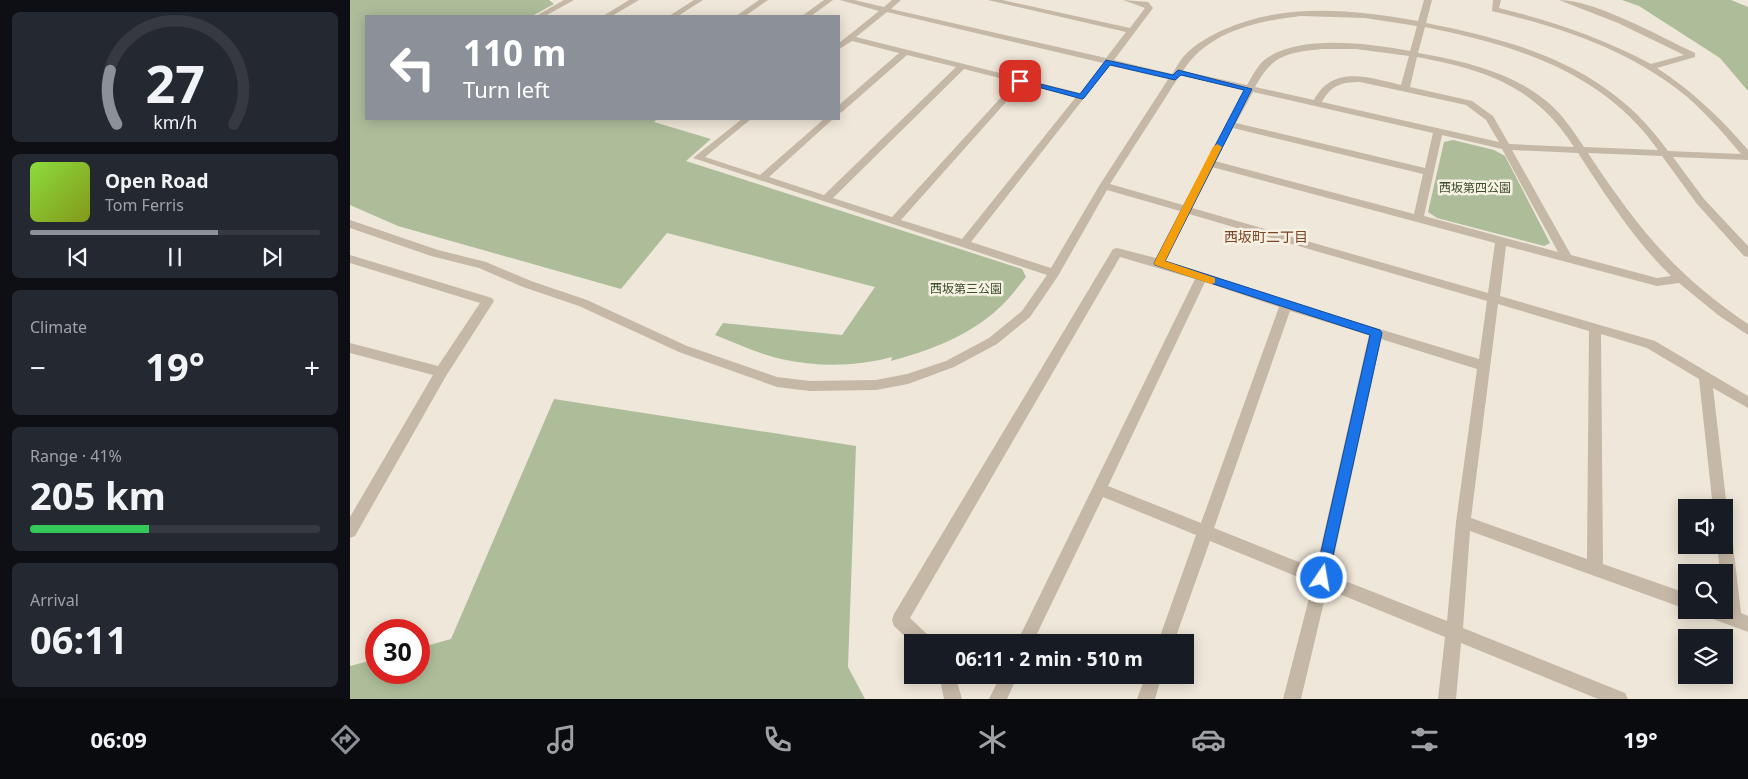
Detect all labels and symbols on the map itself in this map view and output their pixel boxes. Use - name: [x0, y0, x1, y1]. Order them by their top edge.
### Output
- pin: [999, 60, 1041, 102]
- park label: 西坂第四公園: [1439, 179, 1511, 196]
- district label: 西坂町二丁目: [1224, 227, 1308, 246]
- park label: 西坂第三公園: [930, 280, 1002, 297]
- position arrow: [1295, 551, 1347, 603]
- speed limit sign: 30: [365, 619, 430, 684]

